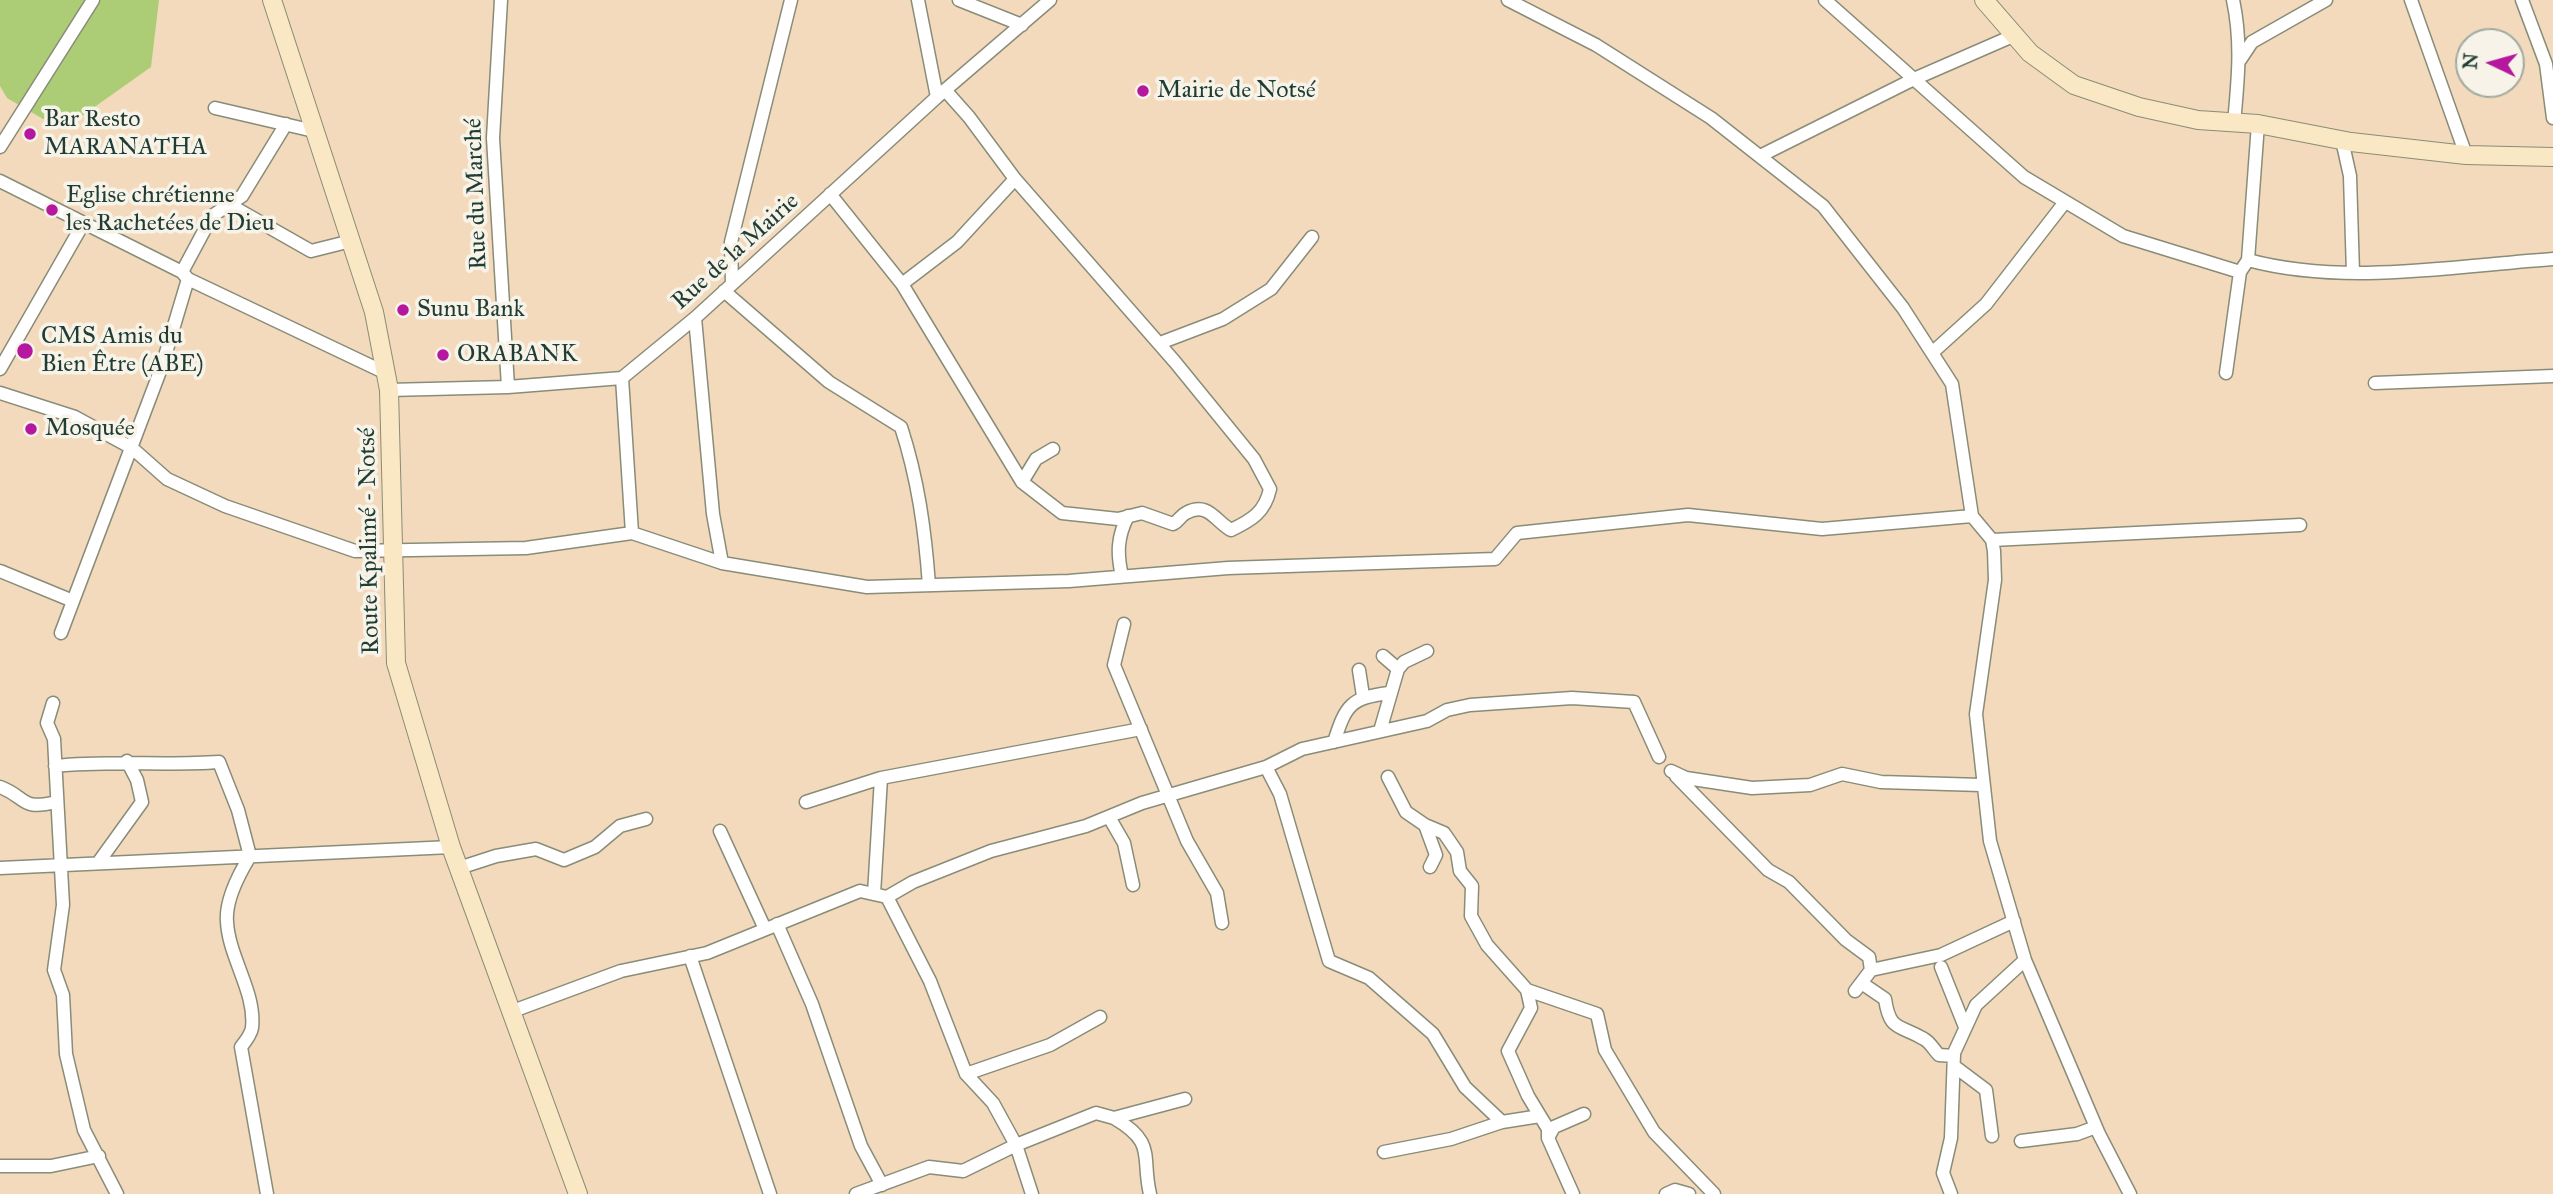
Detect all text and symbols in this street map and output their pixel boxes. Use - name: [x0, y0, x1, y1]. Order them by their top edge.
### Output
- north arrow: [2455, 28, 2525, 98]
- text: N: [2458, 52, 2483, 70]
- place label: Mairie de Notsé: [1157, 77, 1316, 105]
- marker: Mairie de Notsé: [1135, 83, 1151, 99]
- place label: Bar Resto MARANATHA: [44, 106, 207, 162]
- street label: Rue du Marché: [460, 118, 494, 270]
- marker: Bar Resto MARANATHA: [22, 126, 38, 142]
- place label: Eglise chrétienne les Rachetées de Dieu: [66, 182, 275, 238]
- street label: Rue de la Mairie: [667, 188, 805, 316]
- marker: Eglise chrétienne les Rachetées de Dieu: [44, 202, 60, 218]
- place label: Sunu Bank: [417, 296, 525, 324]
- marker: Sunu Bank: [395, 302, 411, 318]
- place label: CMS Amis du Bien Être (ABE): [41, 323, 204, 379]
- marker: CMS Amis du Bien Être (ABE): [15, 341, 35, 361]
- place label: ORABANK: [457, 341, 578, 369]
- marker: ORABANK: [435, 347, 451, 363]
- place label: Mosquée: [45, 415, 135, 443]
- marker: Mosquée: [23, 421, 39, 437]
- street label: Route Kpalimé - Notsé: [354, 427, 386, 655]

